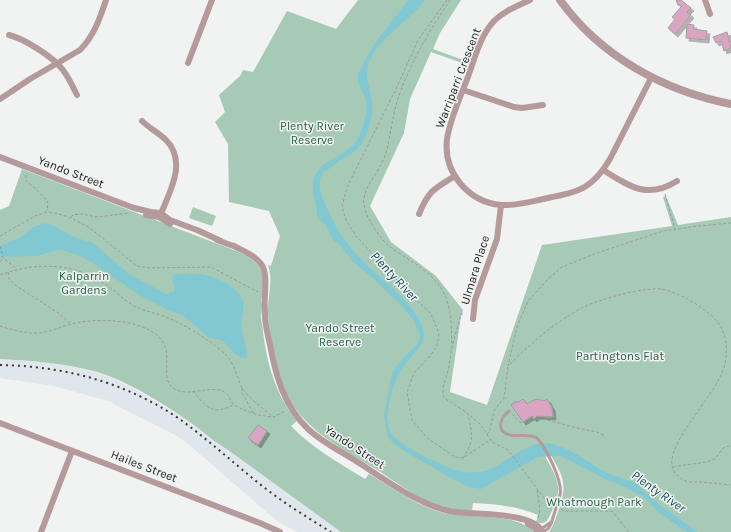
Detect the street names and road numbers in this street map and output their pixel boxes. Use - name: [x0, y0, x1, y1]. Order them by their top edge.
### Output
- street label: Warriparri Crescent: [432, 25, 484, 130]
- street label: Yando Street: [36, 153, 106, 191]
- street label: Ulmara Place: [458, 234, 492, 306]
- street label: Yando Street: [322, 422, 388, 472]
- street label: Hailes Street: [109, 447, 180, 485]

